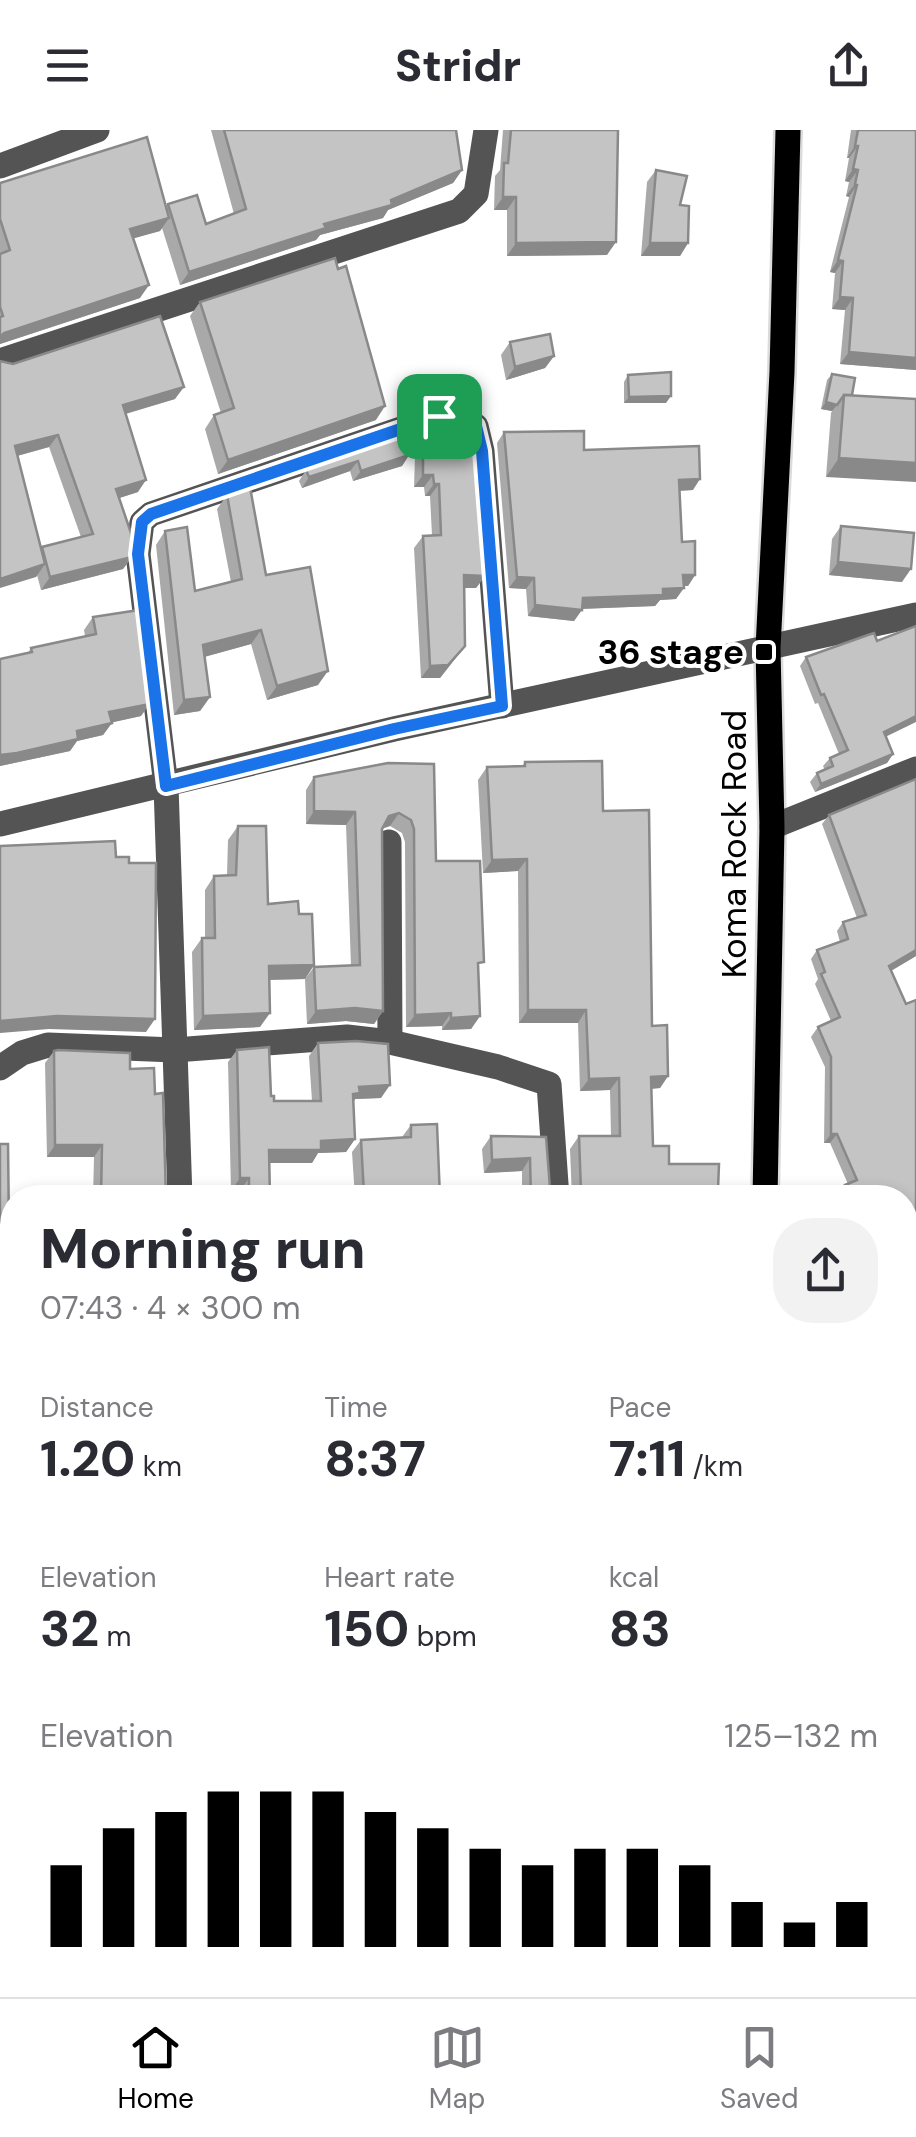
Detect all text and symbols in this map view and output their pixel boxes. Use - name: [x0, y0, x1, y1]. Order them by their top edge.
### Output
- text: Stridr: [395, 36, 521, 95]
- icon: menu: [40, 38, 95, 93]
- icon: share: [821, 38, 876, 93]
- pin: [397, 374, 482, 459]
- icon: arrive: [412, 389, 467, 444]
- place label: 36 stage: [597, 629, 744, 675]
- marker: 36 stage: [753, 641, 775, 663]
- street label: Koma Rock Road: [711, 710, 757, 978]
- text: Morning run: [40, 1213, 366, 1285]
- button: share: [773, 1218, 878, 1323]
- text: 07:43 · 4 × 300 m: [40, 1287, 300, 1329]
- text: Distance: [40, 1389, 154, 1426]
- text: Time: [324, 1389, 388, 1426]
- text: Pace: [609, 1389, 671, 1426]
- text: 1.20: [40, 1426, 135, 1492]
- text: 8:37: [324, 1426, 426, 1492]
- text: 7:11: [609, 1426, 685, 1492]
- text: km: [135, 1448, 182, 1485]
- text: /km: [685, 1448, 743, 1485]
- text: Elevation: [40, 1559, 157, 1596]
- text: Heart rate: [324, 1559, 455, 1596]
- text: kcal: [609, 1559, 659, 1596]
- text: 32: [40, 1596, 99, 1662]
- text: 150: [324, 1596, 409, 1662]
- text: 83: [609, 1596, 671, 1662]
- text: m: [99, 1618, 132, 1655]
- text: bpm: [409, 1618, 477, 1655]
- text: Elevation: [40, 1715, 173, 1757]
- text: 125–132 m: [724, 1715, 878, 1757]
- tab: Home: [117, 2020, 194, 2117]
- tab: Map: [429, 2020, 485, 2117]
- tab: Saved: [720, 2020, 799, 2117]

